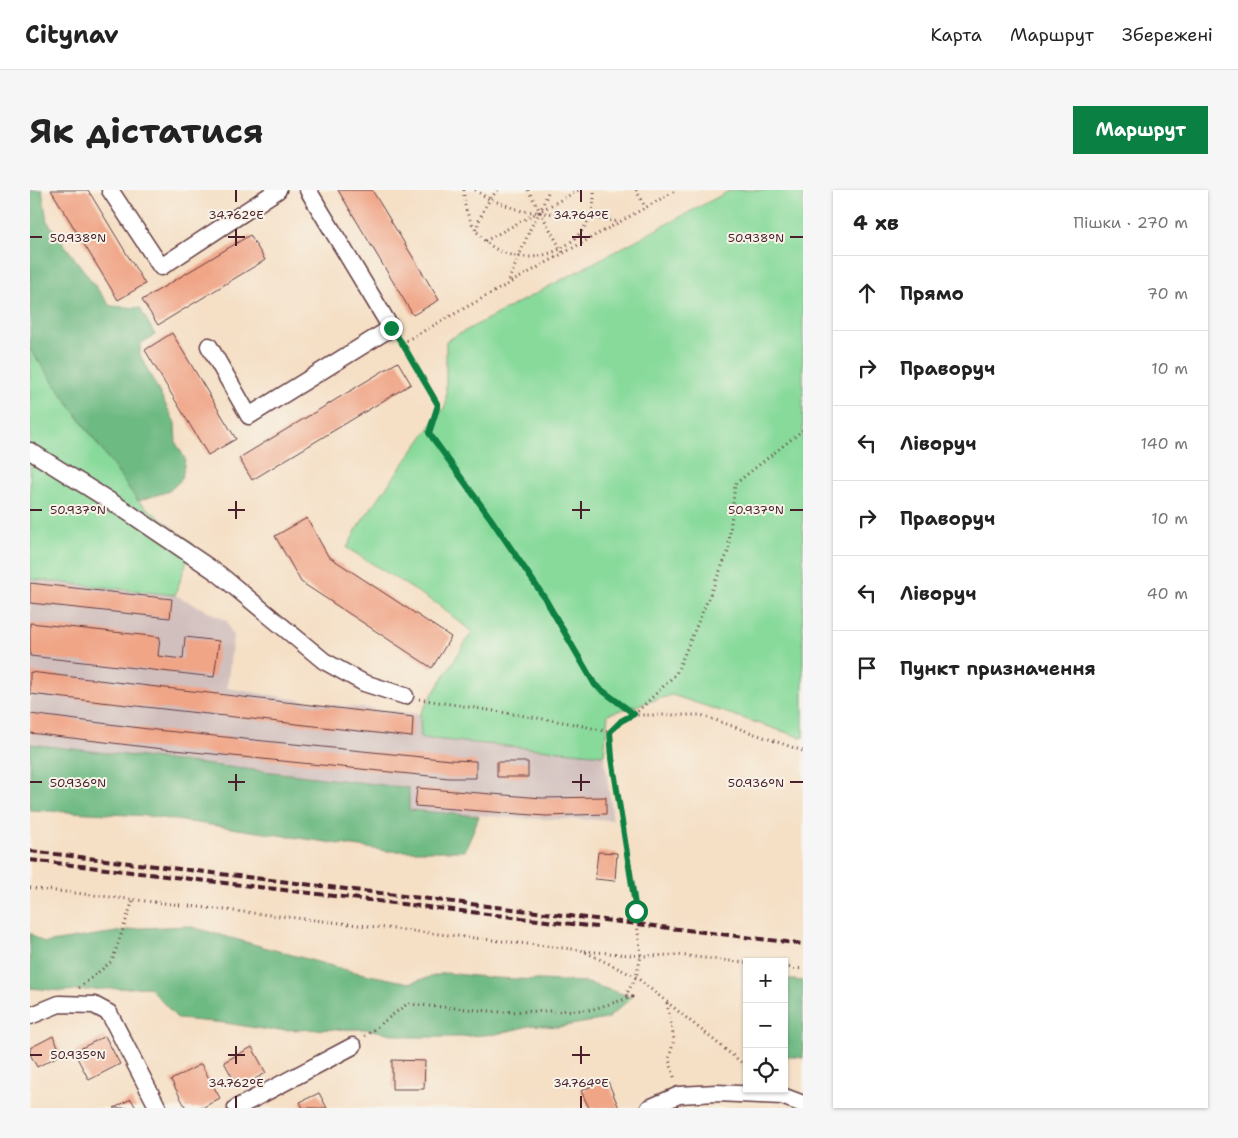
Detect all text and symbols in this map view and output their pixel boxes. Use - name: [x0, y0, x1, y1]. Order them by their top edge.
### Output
- text: Citynav: [25, 19, 119, 51]
- text: Карта: [930, 23, 982, 47]
- text: Маршрут: [1010, 23, 1094, 47]
- text: Збережені: [1122, 23, 1213, 47]
- button: Маршрут: [1073, 106, 1208, 154]
- text: Як дістатися: [30, 107, 264, 154]
- text: 34.762°E: [208, 207, 264, 223]
- text: 34.764°E: [553, 207, 609, 223]
- text: 4 хв: [853, 209, 899, 237]
- text: Пішки · 270 m: [1073, 212, 1188, 233]
- text: 50.938°N: [50, 230, 106, 246]
- text: 50.938°N: [728, 230, 784, 246]
- icon: ahead: [853, 279, 881, 307]
- text: Прямо: [900, 281, 964, 306]
- text: 70 m: [1147, 283, 1188, 304]
- route end: [380, 317, 403, 340]
- icon: right: [853, 354, 881, 382]
- text: Праворуч: [900, 356, 995, 381]
- text: 10 m: [1151, 358, 1188, 379]
- icon: left: [853, 429, 881, 457]
- text: Ліворуч: [900, 431, 976, 456]
- text: 140 m: [1141, 433, 1188, 454]
- text: 50.937°N: [50, 502, 106, 518]
- text: 50.937°N: [728, 502, 784, 518]
- icon: right: [853, 504, 881, 532]
- text: Праворуч: [900, 506, 995, 531]
- text: 10 m: [1151, 508, 1188, 529]
- icon: left: [853, 579, 881, 607]
- text: Ліворуч: [900, 581, 976, 606]
- text: 40 m: [1146, 583, 1188, 604]
- icon: arrive: [853, 654, 881, 682]
- text: Пункт призначення: [900, 656, 1096, 681]
- text: 50.936°N: [50, 775, 106, 791]
- text: 50.936°N: [728, 775, 784, 791]
- route start: [625, 900, 648, 923]
- map controls: [743, 958, 788, 1093]
- button: +: [743, 958, 788, 1003]
- button: −: [743, 1003, 788, 1048]
- text: 50.935°N: [50, 1047, 106, 1063]
- button: locate: [743, 1048, 788, 1093]
- text: 34.762°E: [208, 1075, 264, 1091]
- text: 34.764°E: [553, 1075, 609, 1091]

